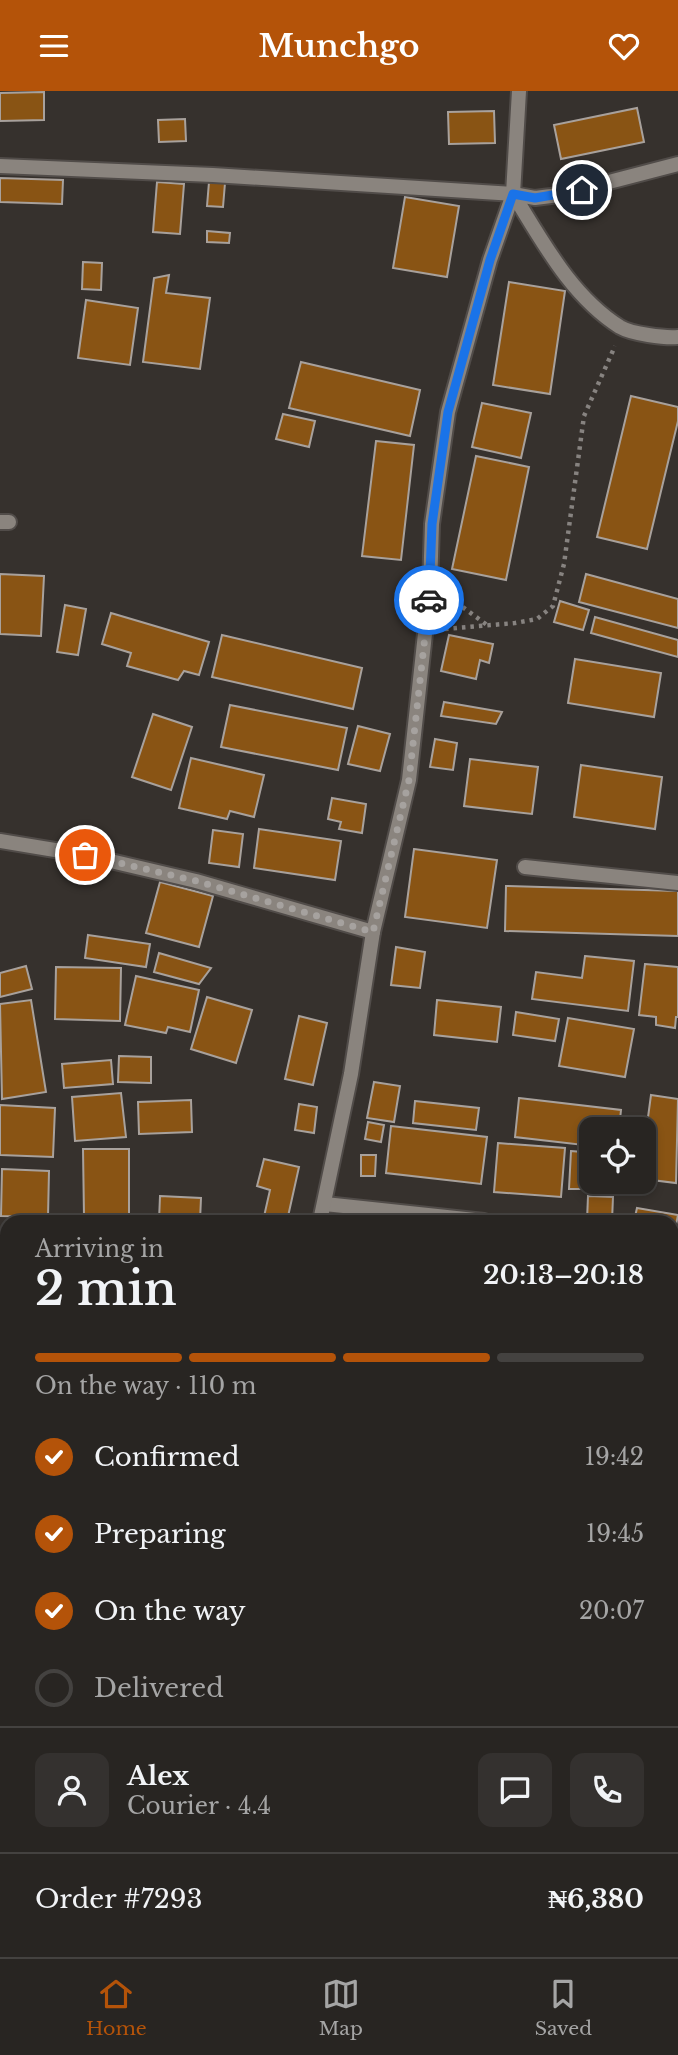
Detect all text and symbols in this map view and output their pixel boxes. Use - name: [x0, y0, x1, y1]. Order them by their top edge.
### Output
- text: Munchgo: [258, 26, 420, 66]
- icon: menu: [35, 27, 73, 65]
- icon: heart: [605, 27, 643, 65]
- pin: [552, 160, 612, 220]
- icon: home: [563, 171, 601, 209]
- courier: [394, 565, 464, 635]
- icon: car: [410, 581, 448, 619]
- pin: [55, 825, 115, 885]
- icon: bag: [66, 836, 104, 874]
- map controls: [579, 1117, 656, 1194]
- button: locate: [579, 1117, 656, 1194]
- text: Arriving in: [35, 1235, 164, 1263]
- text: 20:13–20:18: [483, 1259, 644, 1291]
- text: 2 min: [35, 1260, 177, 1317]
- text: On the way · 110 m: [35, 1372, 256, 1400]
- icon: check: [35, 1438, 73, 1476]
- text: Confirmed: [94, 1441, 239, 1473]
- text: 19:42: [585, 1443, 644, 1471]
- icon: check: [35, 1515, 73, 1553]
- text: Preparing: [94, 1518, 226, 1550]
- text: 19:45: [586, 1520, 644, 1548]
- icon: check: [35, 1592, 73, 1630]
- text: On the way: [94, 1595, 246, 1627]
- text: 20:07: [579, 1597, 644, 1625]
- text: Delivered: [94, 1672, 224, 1704]
- button: person: [35, 1753, 109, 1827]
- button: chat: [478, 1753, 552, 1827]
- button: phone: [570, 1753, 644, 1827]
- text: Alex: [127, 1760, 189, 1792]
- text: Courier · 4.4: [127, 1792, 271, 1820]
- text: Order #7293: [35, 1883, 203, 1915]
- text: ₦6,380: [548, 1883, 644, 1915]
- tab: Home: [86, 1975, 147, 2040]
- tab: Map: [319, 1975, 363, 2040]
- tab: Saved: [535, 1975, 592, 2040]

